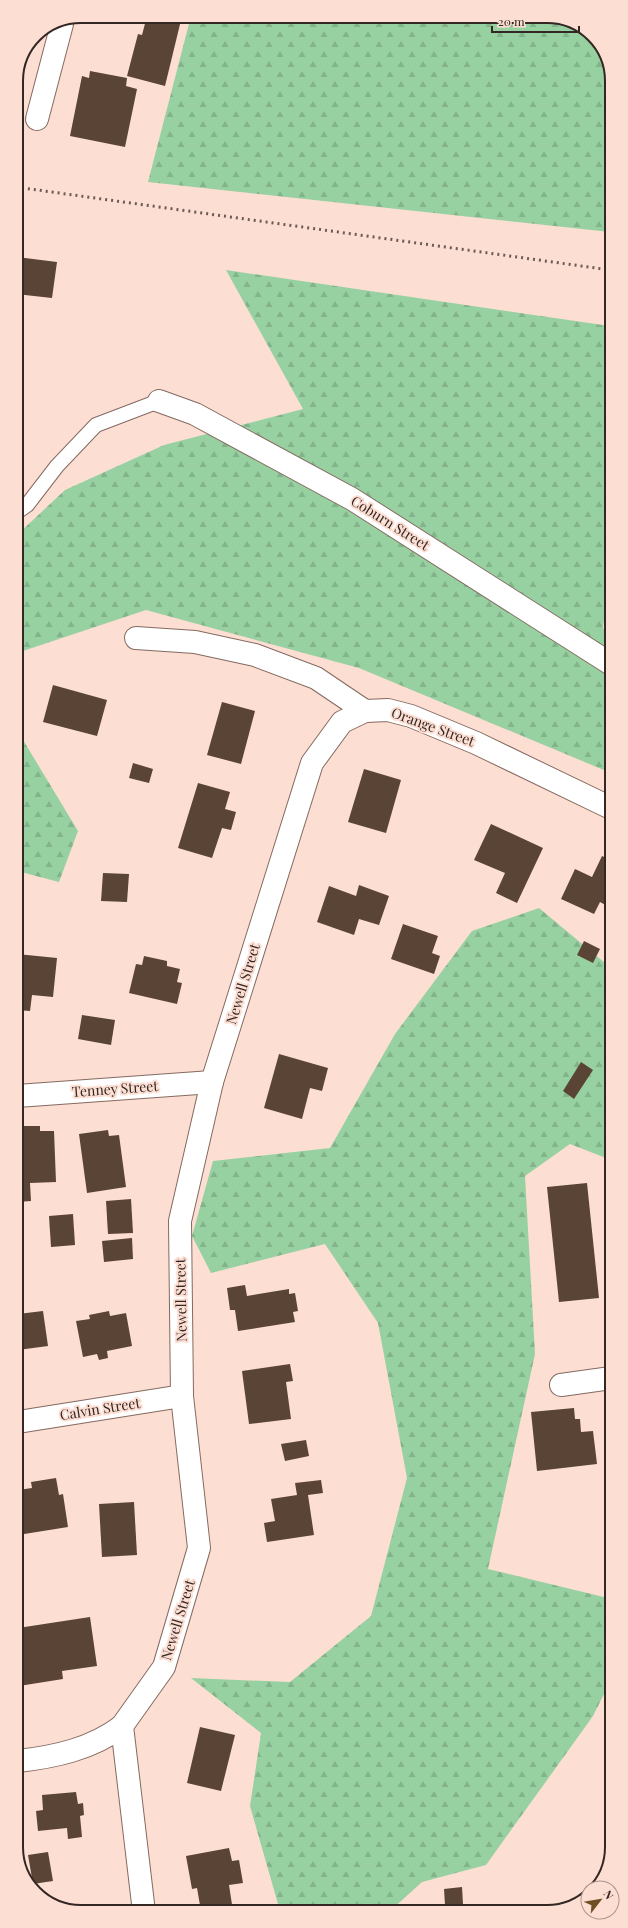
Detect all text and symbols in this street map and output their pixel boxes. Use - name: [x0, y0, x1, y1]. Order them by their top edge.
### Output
- scale bar: [492, 8, 579, 34]
- text: 20 m: [498, 13, 525, 29]
- street label: Coburn Street: [347, 491, 434, 555]
- street label: Orange Street: [389, 703, 478, 751]
- street label: Newell Street: [221, 940, 264, 1027]
- street label: Tenney Street: [71, 1076, 160, 1101]
- street label: Newell Street: [170, 1257, 191, 1342]
- street label: Calvin Street: [58, 1393, 142, 1424]
- street label: Newell Street: [156, 1576, 199, 1663]
- north arrow: [580, 1880, 620, 1920]
- text: N: [601, 1887, 618, 1902]

